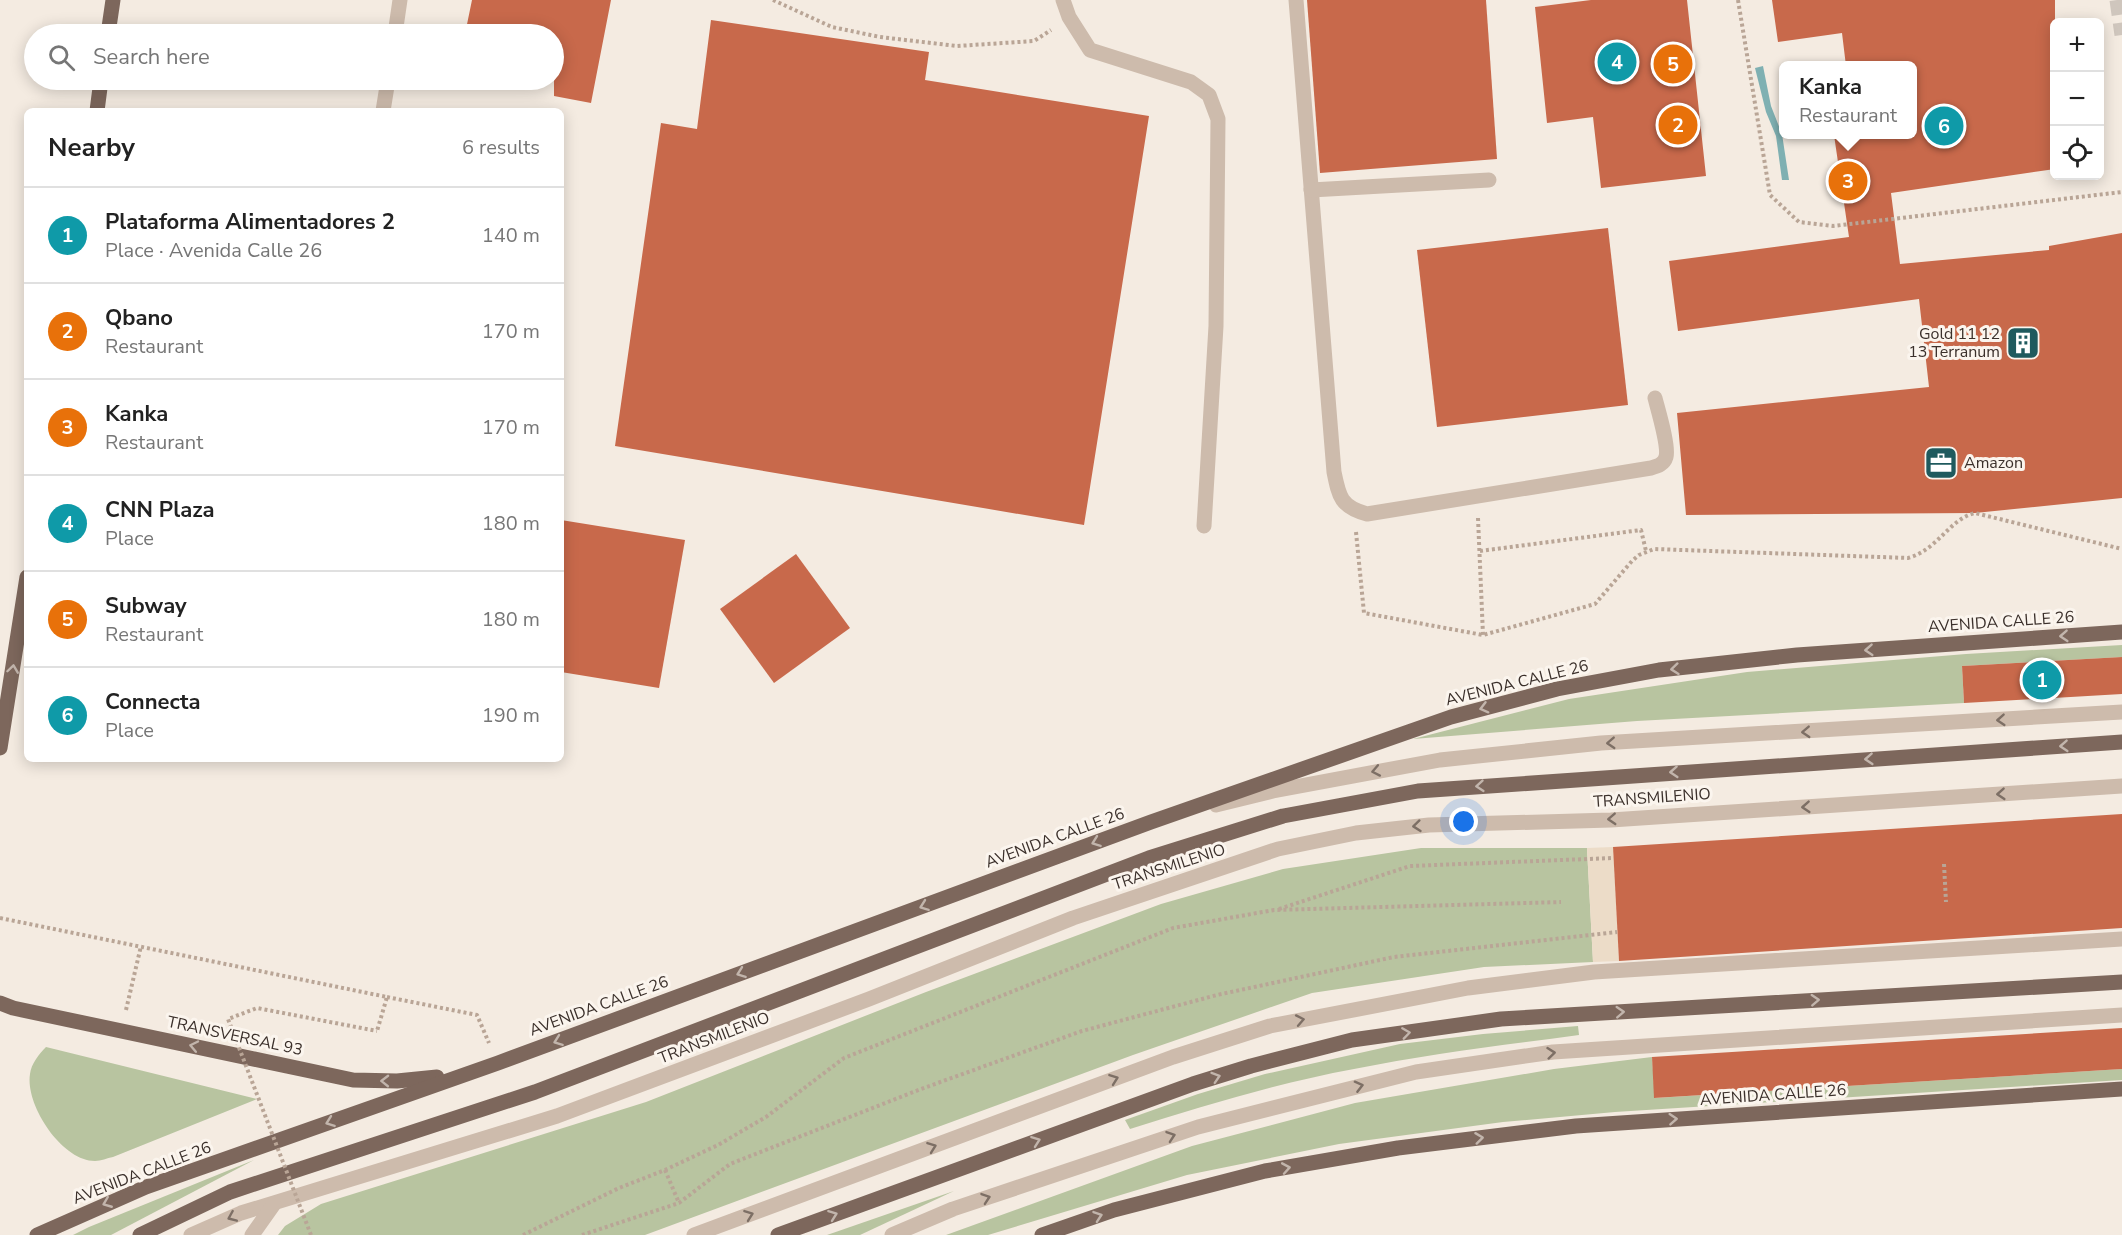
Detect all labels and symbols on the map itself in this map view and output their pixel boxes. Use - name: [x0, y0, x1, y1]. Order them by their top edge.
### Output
- pin: 4: [1598, 40, 1636, 84]
- pin: 5: [1654, 42, 1692, 86]
- pin: 2: [1658, 102, 1698, 148]
- pin: 6: [1924, 104, 1964, 148]
- pin: 3: [1828, 158, 1868, 204]
- place label: Gold 11 12 13 Terranum: [1908, 323, 2000, 363]
- building icon: Gold 11 12 13 Terranum: [2005, 325, 2041, 361]
- office icon: Amazon: [1923, 445, 1959, 481]
- place label: Amazon: [1964, 452, 2023, 474]
- street label: AVENIDA CALLE 26: [1927, 606, 2075, 638]
- one-way arrow: [2059, 629, 2068, 642]
- one-way arrow: [1865, 643, 1874, 656]
- street label: AVENIDA CALLE 26: [1443, 655, 1591, 711]
- pin: 1: [2022, 658, 2062, 702]
- one-way arrow: [1671, 662, 1680, 674]
- one-way arrow: [7, 665, 19, 674]
- one-way arrow: [1480, 701, 1490, 714]
- one-way arrow: [1996, 713, 2005, 726]
- one-way arrow: [1802, 725, 1811, 738]
- one-way arrow: [1607, 736, 1616, 749]
- one-way arrow: [2059, 740, 2068, 753]
- one-way arrow: [1865, 753, 1874, 766]
- one-way arrow: [1372, 764, 1382, 777]
- one-way arrow: [1670, 766, 1679, 779]
- one-way arrow: [1475, 779, 1485, 792]
- street label: TRANSMILENIO: [1593, 783, 1711, 813]
- one-way arrow: [1996, 787, 2005, 800]
- one-way arrow: [1802, 800, 1811, 813]
- street label: AVENIDA CALLE 26: [982, 803, 1128, 873]
- your location: [1449, 807, 1478, 836]
- one-way arrow: [1607, 813, 1616, 826]
- one-way arrow: [1412, 819, 1421, 832]
- one-way arrow: [1091, 835, 1102, 848]
- street label: TRANSMILENIO: [1110, 838, 1228, 896]
- one-way arrow: [919, 898, 930, 911]
- one-way arrow: [736, 966, 747, 979]
- street label: AVENIDA CALLE 26: [526, 971, 672, 1041]
- one-way arrow: [1811, 994, 1820, 1007]
- one-way arrow: [1616, 1005, 1625, 1018]
- street label: TRANSMILENIO: [655, 1007, 773, 1069]
- street label: TRANSVERSAL 93: [165, 1011, 305, 1061]
- one-way arrow: [1295, 1014, 1305, 1027]
- one-way arrow: [1401, 1027, 1410, 1039]
- one-way arrow: [553, 1033, 564, 1046]
- one-way arrow: [189, 1040, 199, 1053]
- one-way arrow: [1546, 1047, 1556, 1060]
- one-way arrow: [1210, 1072, 1221, 1084]
- one-way arrow: [1108, 1073, 1119, 1086]
- one-way arrow: [380, 1075, 389, 1087]
- street label: AVENIDA CALLE 26: [1699, 1079, 1847, 1111]
- one-way arrow: [1353, 1081, 1364, 1093]
- one-way arrow: [1669, 1113, 1678, 1126]
- one-way arrow: [325, 1114, 336, 1127]
- one-way arrow: [1165, 1131, 1176, 1143]
- one-way arrow: [1475, 1132, 1484, 1145]
- street label: AVENIDA CALLE 26: [70, 1136, 214, 1210]
- one-way arrow: [1030, 1136, 1041, 1149]
- one-way arrow: [926, 1141, 936, 1154]
- one-way arrow: [1282, 1162, 1291, 1174]
- one-way arrow: [980, 1193, 991, 1206]
- one-way arrow: [103, 1196, 114, 1208]
- one-way arrow: [743, 1209, 754, 1222]
- one-way arrow: [227, 1210, 238, 1222]
- one-way arrow: [827, 1210, 838, 1222]
- one-way arrow: [1092, 1210, 1103, 1223]

